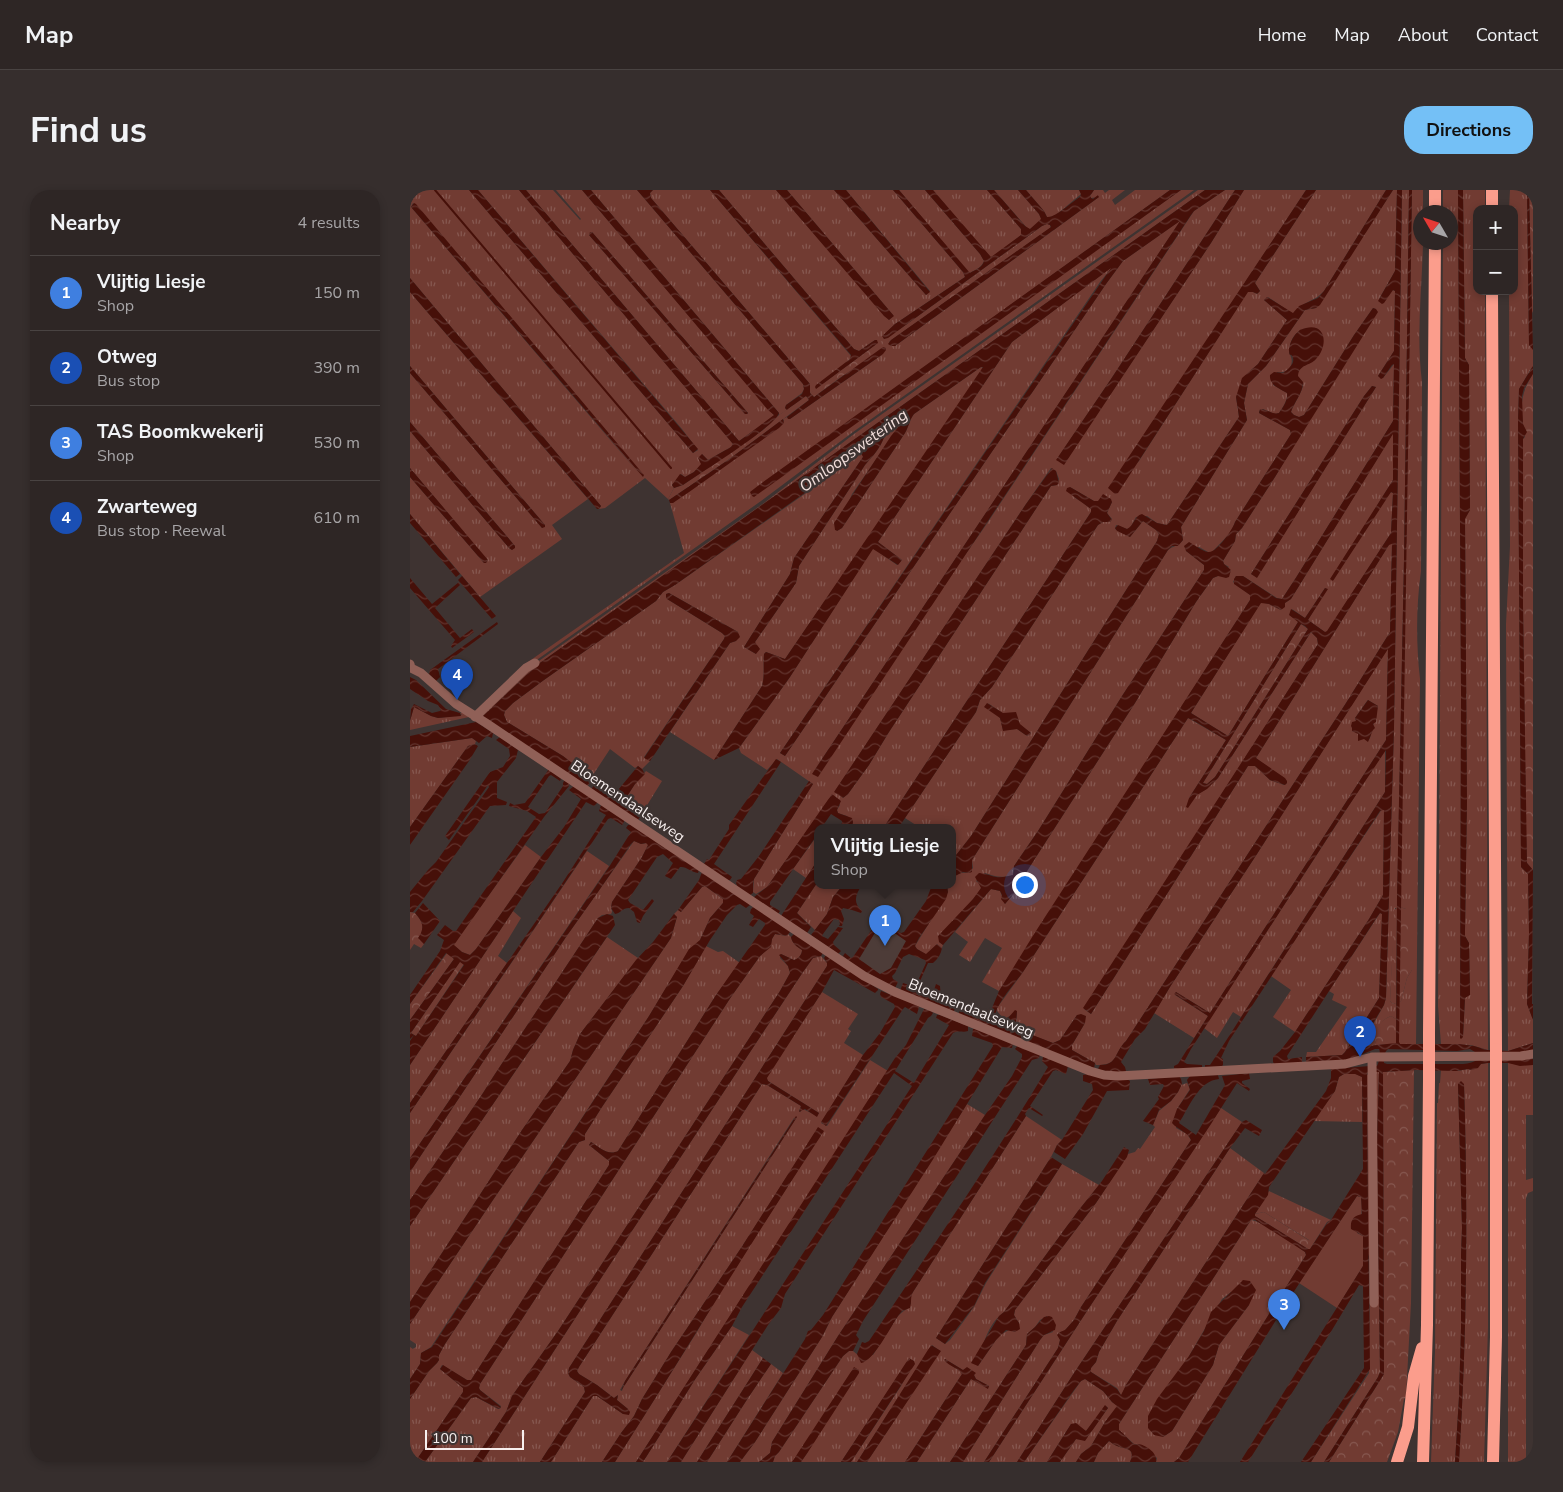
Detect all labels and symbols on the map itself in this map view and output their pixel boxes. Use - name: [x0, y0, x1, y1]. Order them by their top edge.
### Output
- north arrow: [1413, 205, 1458, 250]
- water label: Omloopswetering: [795, 404, 912, 498]
- pin: 4: [441, 659, 473, 700]
- street label: Bloemendaalseweg: [567, 755, 689, 847]
- your location: [1012, 872, 1038, 898]
- pin: 1: [869, 905, 901, 946]
- street label: Bloemendaalseweg: [905, 974, 1037, 1042]
- pin: 2: [1344, 1016, 1376, 1057]
- pin: 3: [1268, 1289, 1300, 1330]
- scale bar: [425, 1427, 524, 1450]

